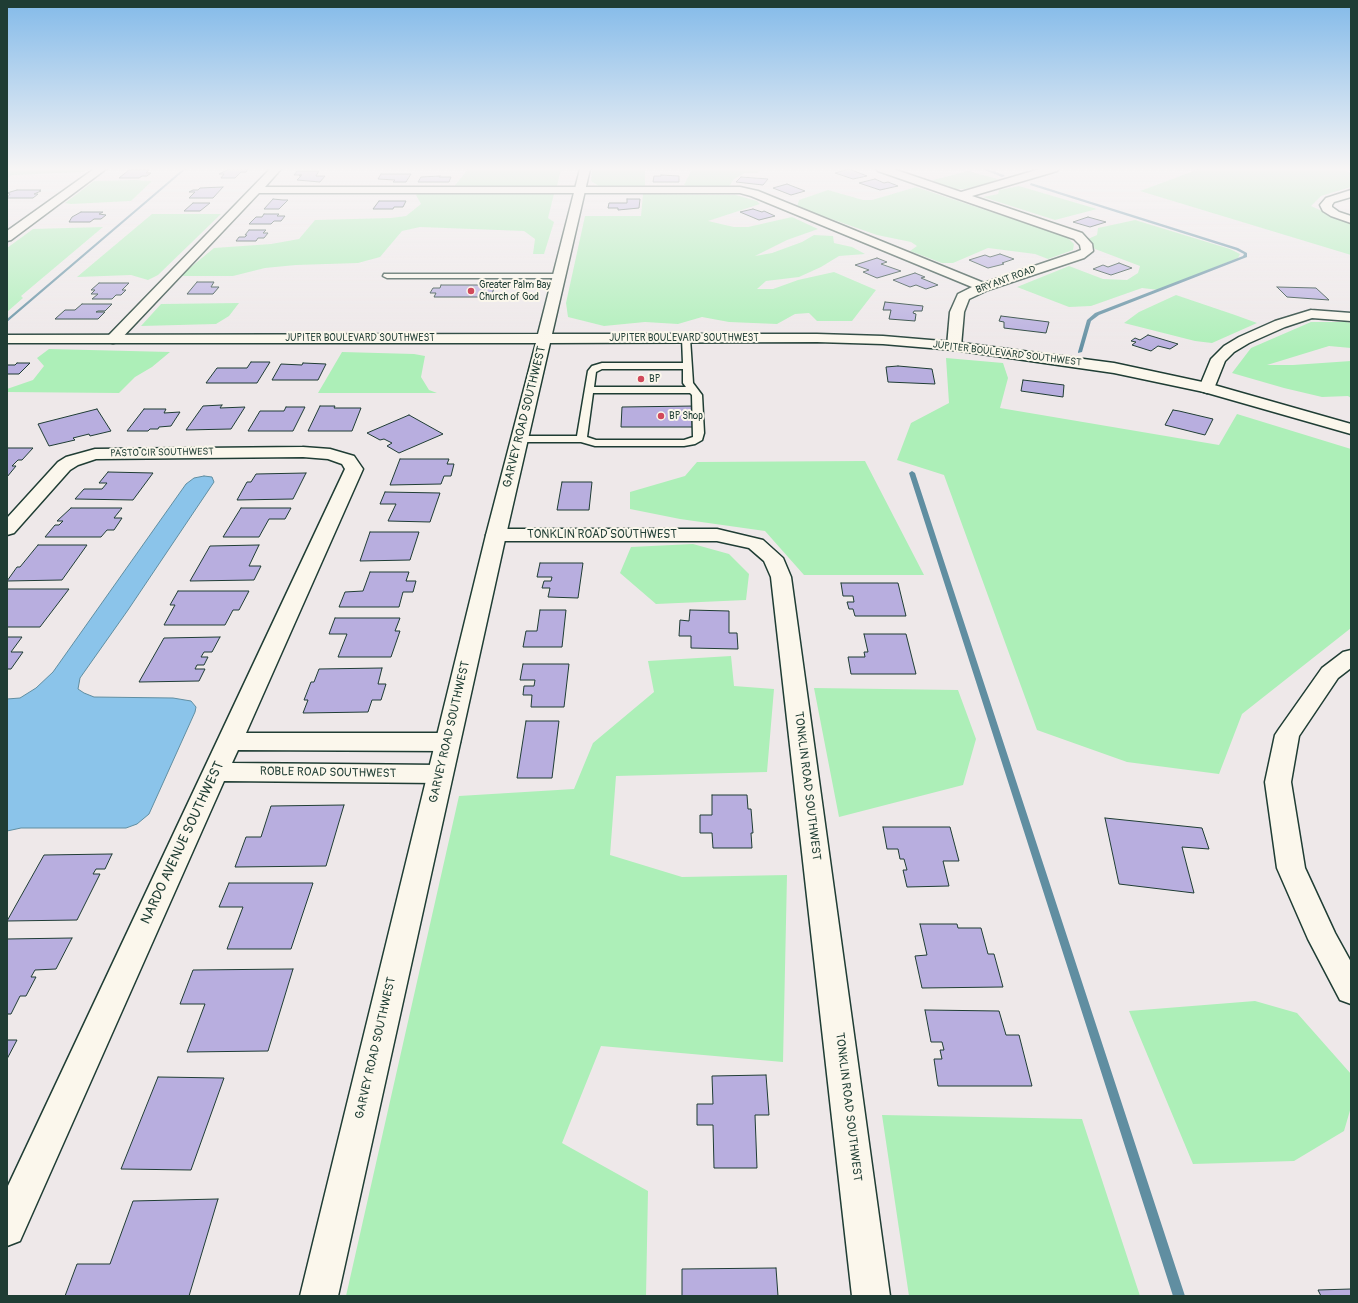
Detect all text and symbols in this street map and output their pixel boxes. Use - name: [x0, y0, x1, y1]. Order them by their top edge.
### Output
- street label: BRYANT ROAD: [974, 264, 1038, 296]
- place label: Greater Palm Bay Church of God: [479, 279, 551, 302]
- marker: Greater Palm Bay Church of God: [466, 286, 476, 296]
- street label: JUPITER BOULEVARD SOUTHWEST: [285, 332, 435, 344]
- street label: JUPITER BOULEVARD SOUTHWEST: [609, 332, 759, 344]
- street label: JUPITER BOULEVARD SOUTHWEST: [932, 339, 1082, 369]
- street label: GARVEY ROAD SOUTHWEST: [500, 345, 550, 489]
- place label: BP: [649, 373, 660, 385]
- marker: BP: [636, 374, 646, 384]
- place label: BP Shop: [669, 410, 703, 422]
- marker: BP Shop: [656, 411, 666, 421]
- street label: PASTO CIR SOUTHWEST: [110, 446, 214, 460]
- street label: TONKLIN ROAD SOUTHWEST: [527, 528, 677, 542]
- street label: GARVEY ROAD SOUTHWEST: [427, 660, 473, 804]
- street label: TONKLIN ROAD SOUTHWEST: [791, 711, 823, 861]
- street label: NARDO AVENUE SOUTHWEST: [138, 759, 228, 927]
- street label: ROBLE ROAD SOUTHWEST: [260, 765, 396, 781]
- street label: GARVEY ROAD SOUTHWEST: [353, 976, 399, 1120]
- street label: TONKLIN ROAD SOUTHWEST: [832, 1032, 864, 1182]

